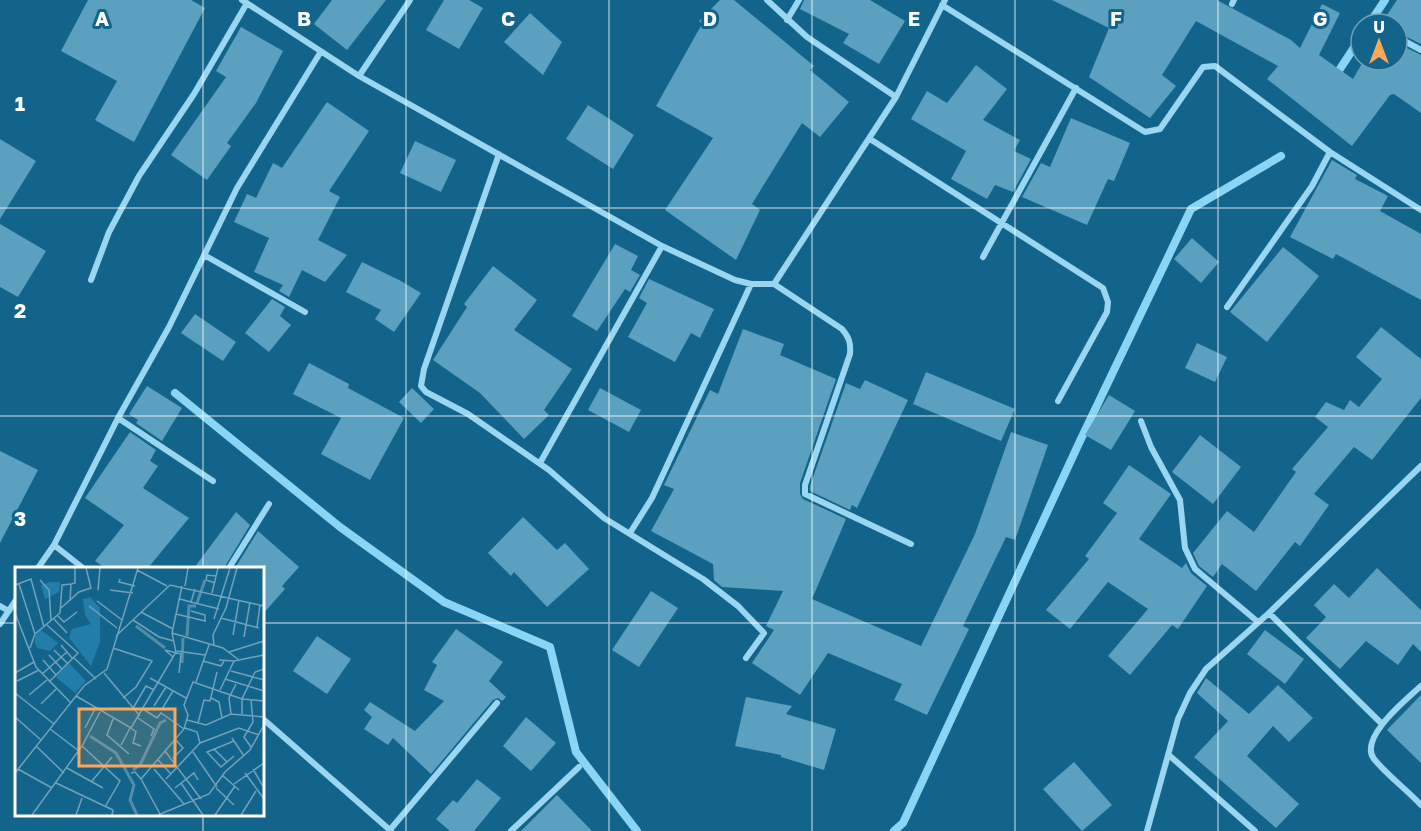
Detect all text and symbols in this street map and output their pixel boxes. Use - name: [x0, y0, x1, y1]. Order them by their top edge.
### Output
- text: A: [95, 6, 109, 30]
- text: B: [297, 6, 311, 30]
- text: C: [501, 6, 515, 30]
- text: D: [703, 6, 717, 30]
- text: E: [908, 6, 920, 30]
- text: F: [1110, 6, 1122, 30]
- text: G: [1313, 6, 1327, 30]
- north arrow: [1349, 12, 1409, 72]
- text: U: [1373, 17, 1385, 37]
- text: 1: [15, 91, 25, 115]
- text: 2: [14, 298, 26, 322]
- text: 3: [14, 506, 26, 530]
- inset map: [15, 567, 264, 816]

